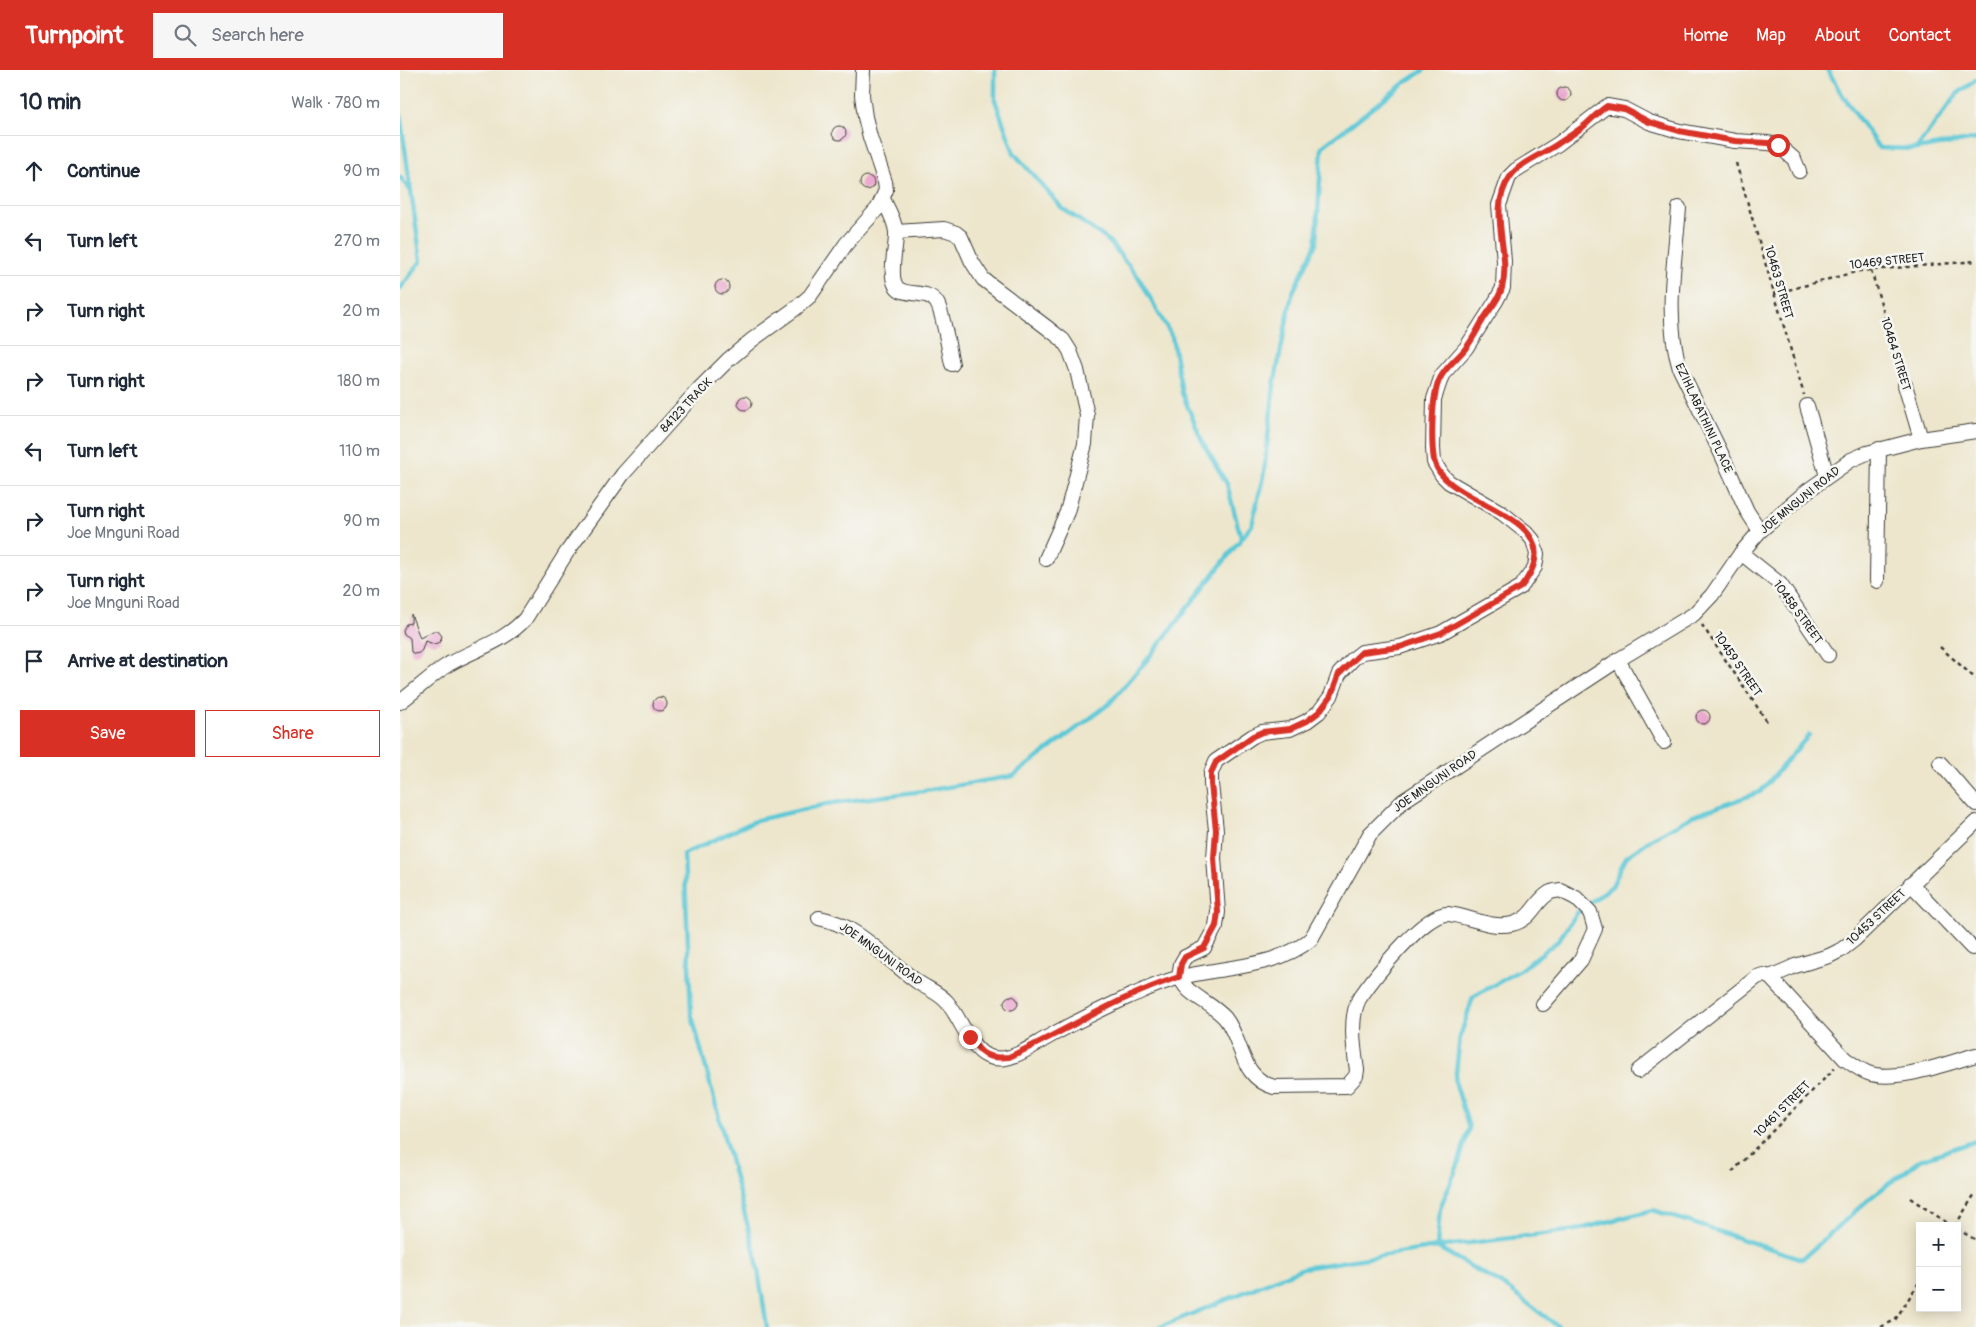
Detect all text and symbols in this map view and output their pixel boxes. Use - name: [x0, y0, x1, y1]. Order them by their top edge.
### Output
- search box: [153, 13, 503, 58]
- text: Turnpoint: [25, 21, 123, 50]
- icon: search: [171, 21, 199, 49]
- text: Search here: [211, 23, 304, 47]
- text: Home: [1683, 24, 1728, 47]
- text: Map: [1756, 24, 1786, 47]
- text: About: [1814, 24, 1860, 47]
- text: Contact: [1888, 24, 1951, 47]
- text: 10 min: [20, 89, 81, 116]
- text: Walk · 780 m: [291, 93, 380, 113]
- route start: [1767, 134, 1790, 157]
- icon: ahead: [20, 157, 48, 185]
- text: Continue: [67, 159, 140, 183]
- text: 90 m: [343, 161, 380, 181]
- icon: left: [20, 227, 48, 255]
- text: Turn left: [67, 229, 137, 253]
- text: 270 m: [334, 231, 380, 251]
- street label: 10463 STREET: [1761, 244, 1796, 321]
- street label: 10469 STREET: [1849, 250, 1926, 273]
- icon: right: [20, 297, 48, 325]
- text: Turn right: [67, 299, 145, 323]
- text: 20 m: [342, 301, 380, 321]
- street label: 10464 STREET: [1877, 316, 1914, 393]
- street label: EZIHLABATHINI PLACE: [1671, 361, 1736, 476]
- icon: right: [20, 367, 48, 395]
- text: Turn right: [67, 369, 145, 393]
- text: 180 m: [337, 371, 380, 391]
- street label: 84123 TRACK: [657, 375, 716, 436]
- icon: left: [20, 437, 48, 465]
- text: Turn left: [67, 439, 137, 463]
- text: 110 m: [339, 441, 380, 461]
- street label: JOE MNGUNI ROAD: [1757, 463, 1844, 537]
- text: Turn right: [67, 499, 145, 523]
- icon: right: [20, 507, 48, 535]
- text: 90 m: [343, 511, 380, 531]
- text: Joe Mnguni Road: [67, 523, 180, 543]
- text: Turn right: [67, 569, 145, 593]
- icon: right: [20, 577, 48, 605]
- street label: 10458 STREET: [1770, 578, 1826, 647]
- text: 20 m: [342, 581, 380, 601]
- text: Joe Mnguni Road: [67, 593, 180, 613]
- street label: 10459 STREET: [1710, 629, 1765, 700]
- icon: arrive: [20, 647, 48, 675]
- text: Arrive at destination: [67, 649, 228, 673]
- button: Save: [20, 710, 195, 757]
- button: Share: [205, 710, 380, 757]
- street label: JOE MNGUNI ROAD: [1390, 747, 1480, 816]
- street label: 10453 STREET: [1844, 886, 1909, 949]
- street label: JOE MNGUNI ROAD: [836, 919, 925, 990]
- route end: [959, 1026, 982, 1049]
- street label: 10461 STREET: [1751, 1078, 1814, 1141]
- map controls: [1916, 1222, 1961, 1312]
- button: +: [1916, 1222, 1961, 1267]
- button: −: [1916, 1267, 1961, 1312]

